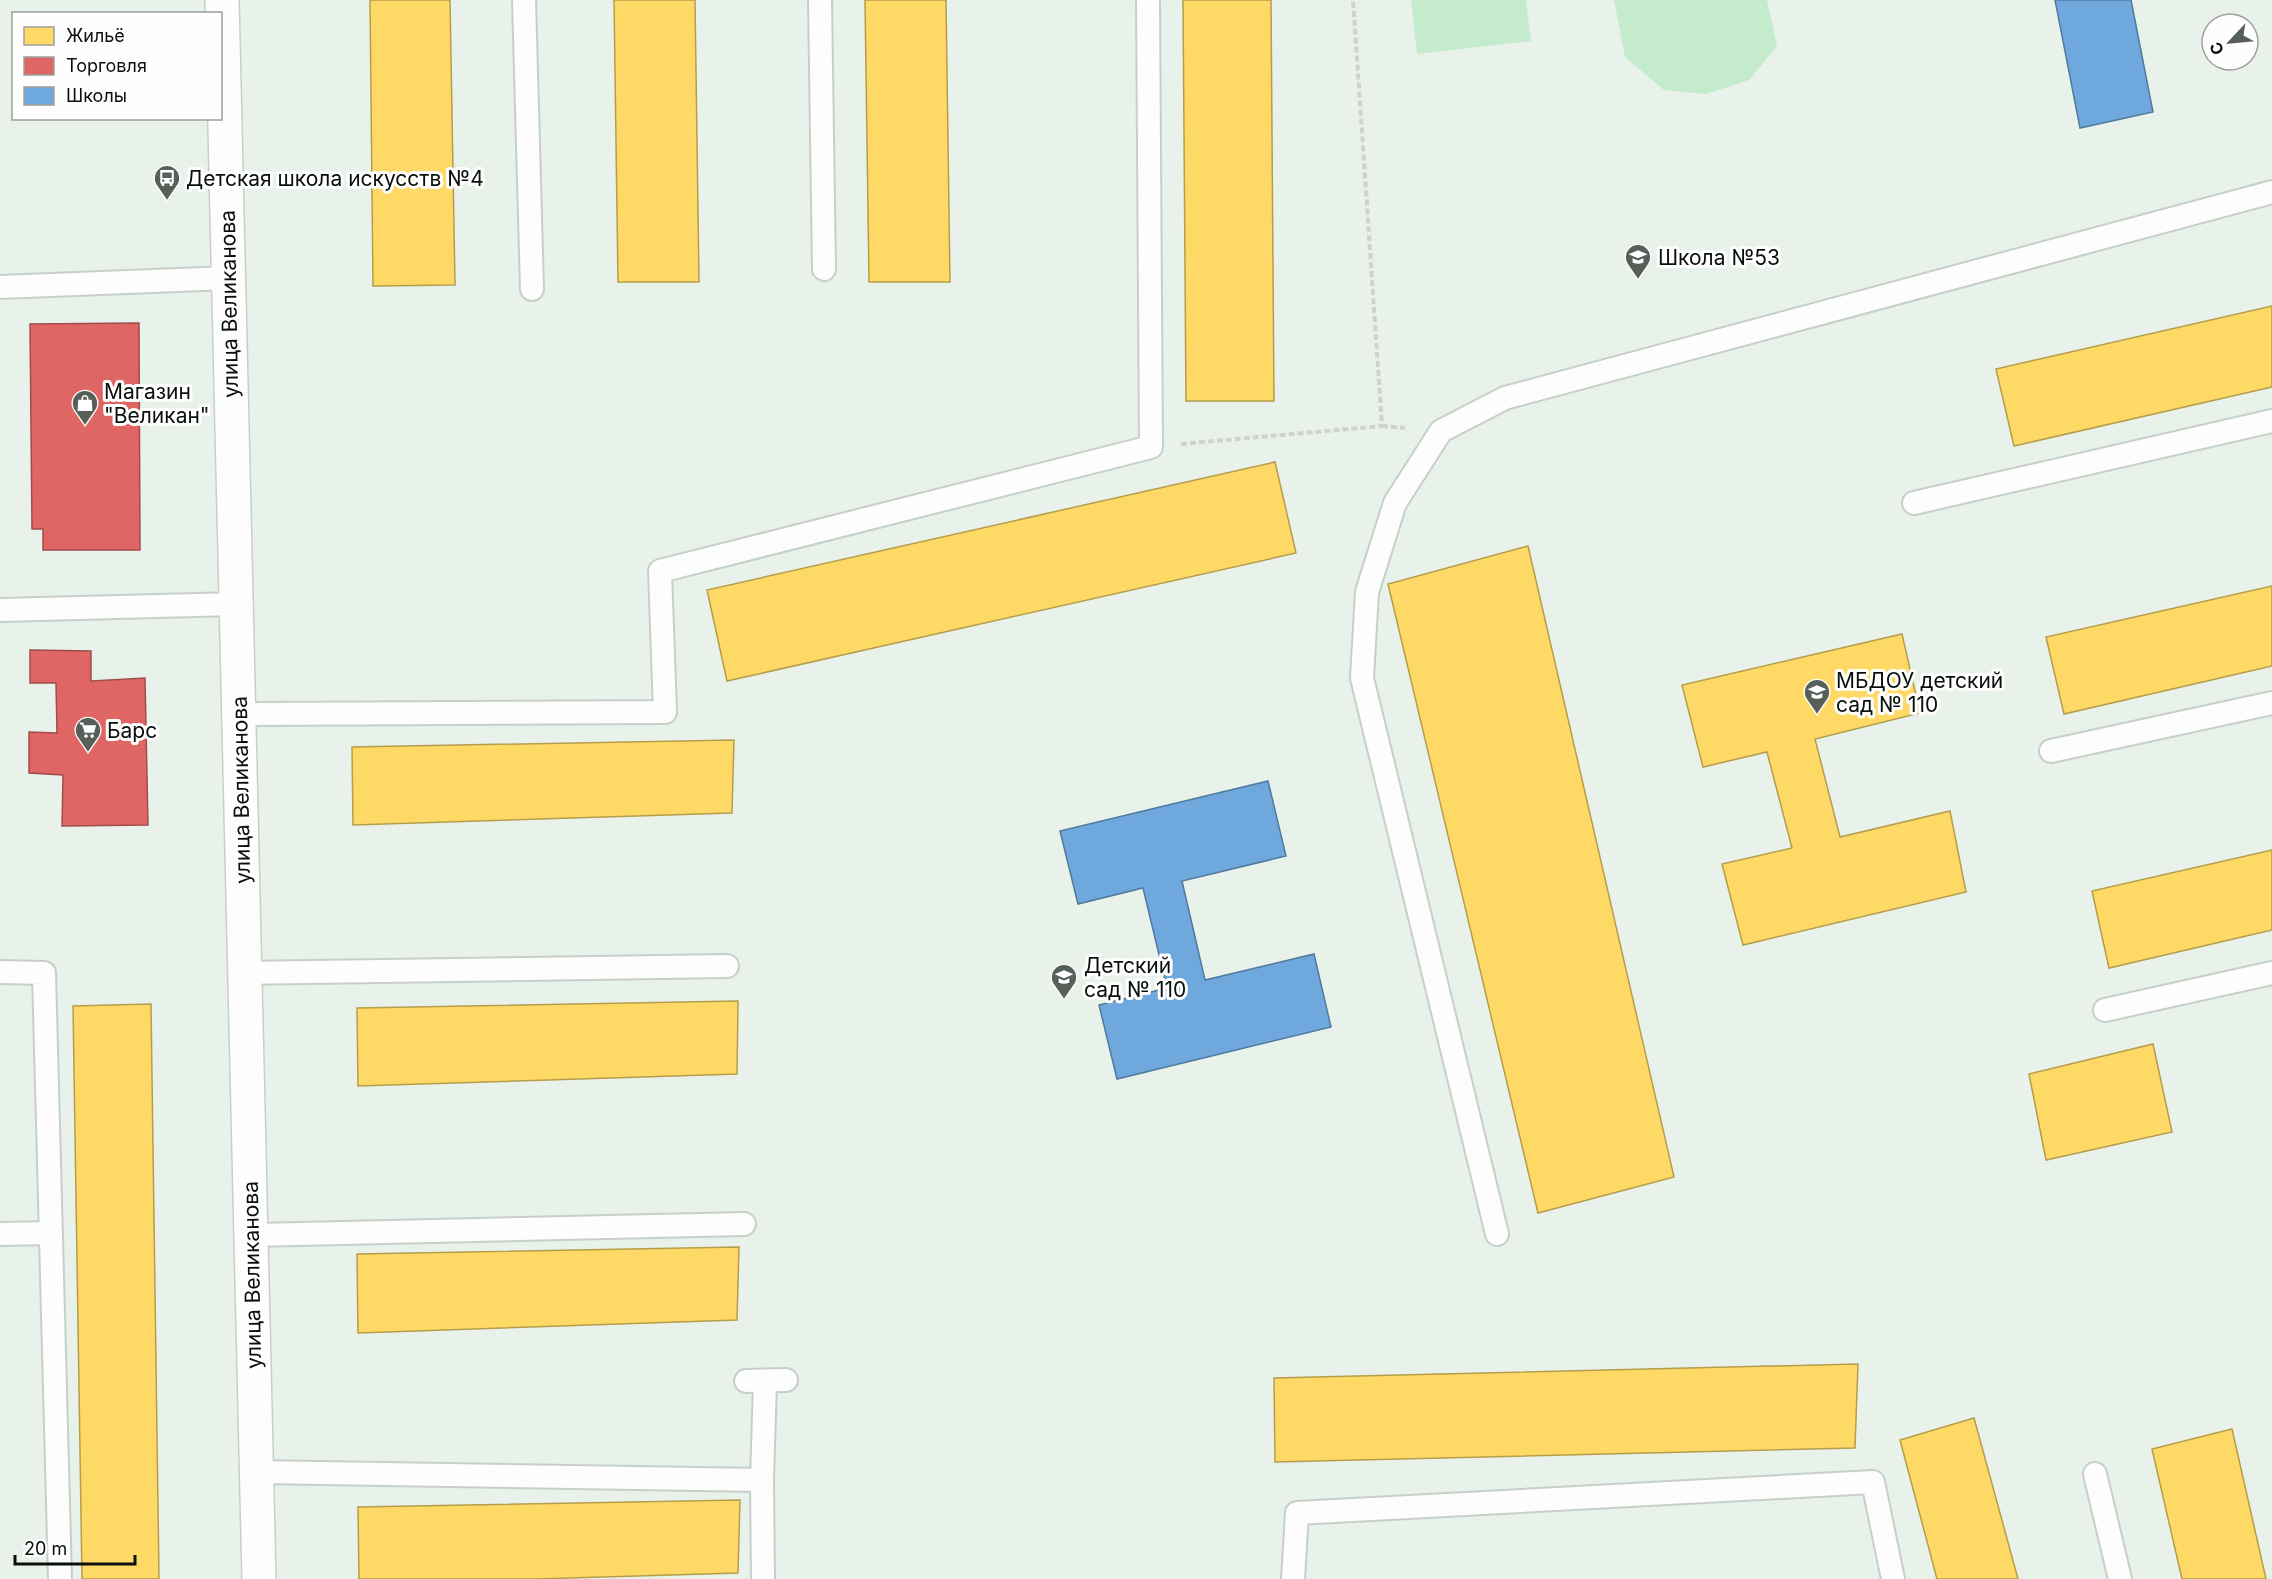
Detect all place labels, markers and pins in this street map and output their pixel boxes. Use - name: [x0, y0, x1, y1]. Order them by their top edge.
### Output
- bus stop icon: Детская школа искусств №4: [152, 163, 182, 201]
- place label: Детская школа искусств №4: [186, 166, 484, 191]
- school or university icon: Школа №53: [1623, 242, 1653, 280]
- place label: Школа №53: [1658, 245, 1780, 270]
- place label: Магазин "Великан": [104, 379, 210, 428]
- shop icon: Магазин "Великан": [70, 388, 100, 426]
- place label: МБДОУ детский сад № 110: [1836, 668, 2003, 717]
- school or university icon: МБДОУ детский сад № 110: [1802, 677, 1832, 715]
- supermarket icon: Барс: [73, 715, 103, 753]
- place label: Барс: [107, 718, 157, 743]
- place label: Детский сад № 110: [1084, 953, 1186, 1002]
- school or university icon: Детский сад № 110: [1049, 962, 1079, 1000]

